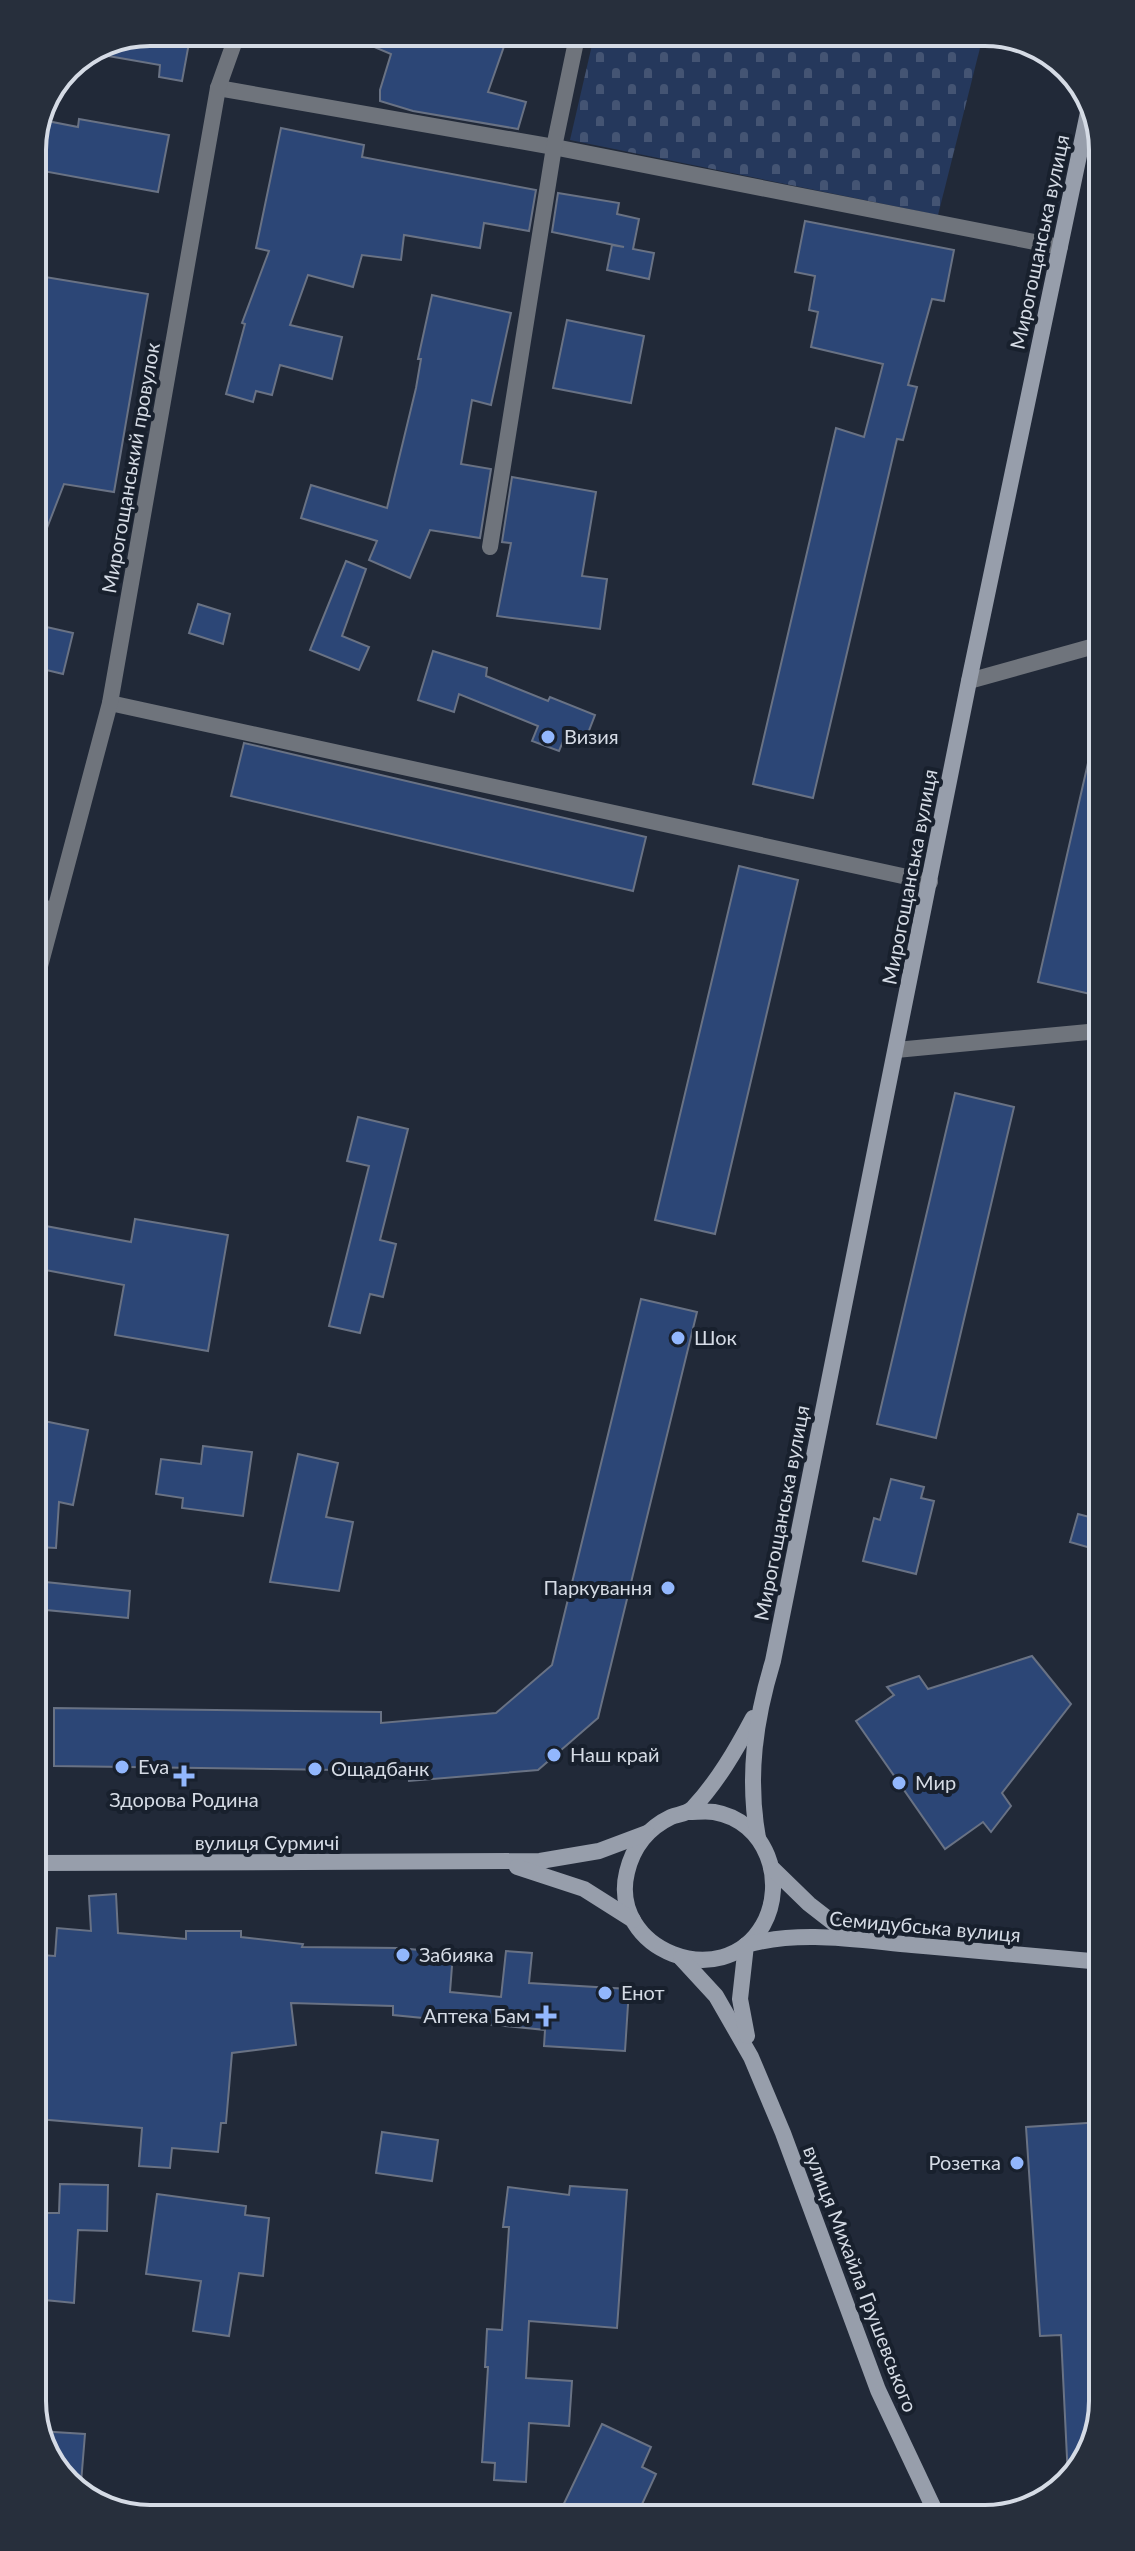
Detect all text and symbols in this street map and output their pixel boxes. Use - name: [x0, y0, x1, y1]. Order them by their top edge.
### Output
- street label: Мирогощанська вулиця: [1005, 132, 1074, 351]
- street label: Мирогощанський провулок: [96, 340, 164, 595]
- place label: Визия: [564, 724, 619, 748]
- marker: Визия: [539, 728, 557, 746]
- street label: Мирогощанська вулиця: [876, 767, 942, 987]
- place label: Шок: [694, 1325, 738, 1349]
- marker: Шок: [669, 1329, 687, 1347]
- street label: Мирогощанська вулиця: [748, 1403, 814, 1623]
- place label: Паркування: [544, 1575, 652, 1599]
- marker: Паркування: [659, 1579, 677, 1597]
- place label: Наш край: [570, 1742, 660, 1766]
- marker: Наш край: [545, 1746, 563, 1764]
- place label: Eva: [138, 1754, 169, 1778]
- place label: Ощадбанк: [331, 1756, 430, 1780]
- marker: Eva: [113, 1758, 131, 1776]
- marker: Ощадбанк: [306, 1760, 324, 1778]
- marker: Здорова Родина: [175, 1767, 193, 1785]
- place label: Мир: [915, 1770, 956, 1794]
- marker: Мир: [890, 1774, 908, 1792]
- place label: Здорова Родина: [109, 1787, 259, 1811]
- street label: вулиця Сурмичі: [195, 1830, 339, 1854]
- street label: Семидубська вулиця: [828, 1906, 1022, 1946]
- place label: Забияка: [419, 1942, 494, 1966]
- marker: Забияка: [394, 1946, 412, 1964]
- place label: Енот: [621, 1980, 665, 2004]
- marker: Енот: [596, 1984, 614, 2002]
- place label: Аптека Бам: [423, 2003, 530, 2027]
- marker: Аптека Бам: [537, 2007, 555, 2025]
- street label: вулиця Михайла Грушевського: [799, 2142, 923, 2415]
- place label: Розетка: [929, 2150, 1001, 2174]
- marker: Розетка: [1008, 2154, 1026, 2172]

